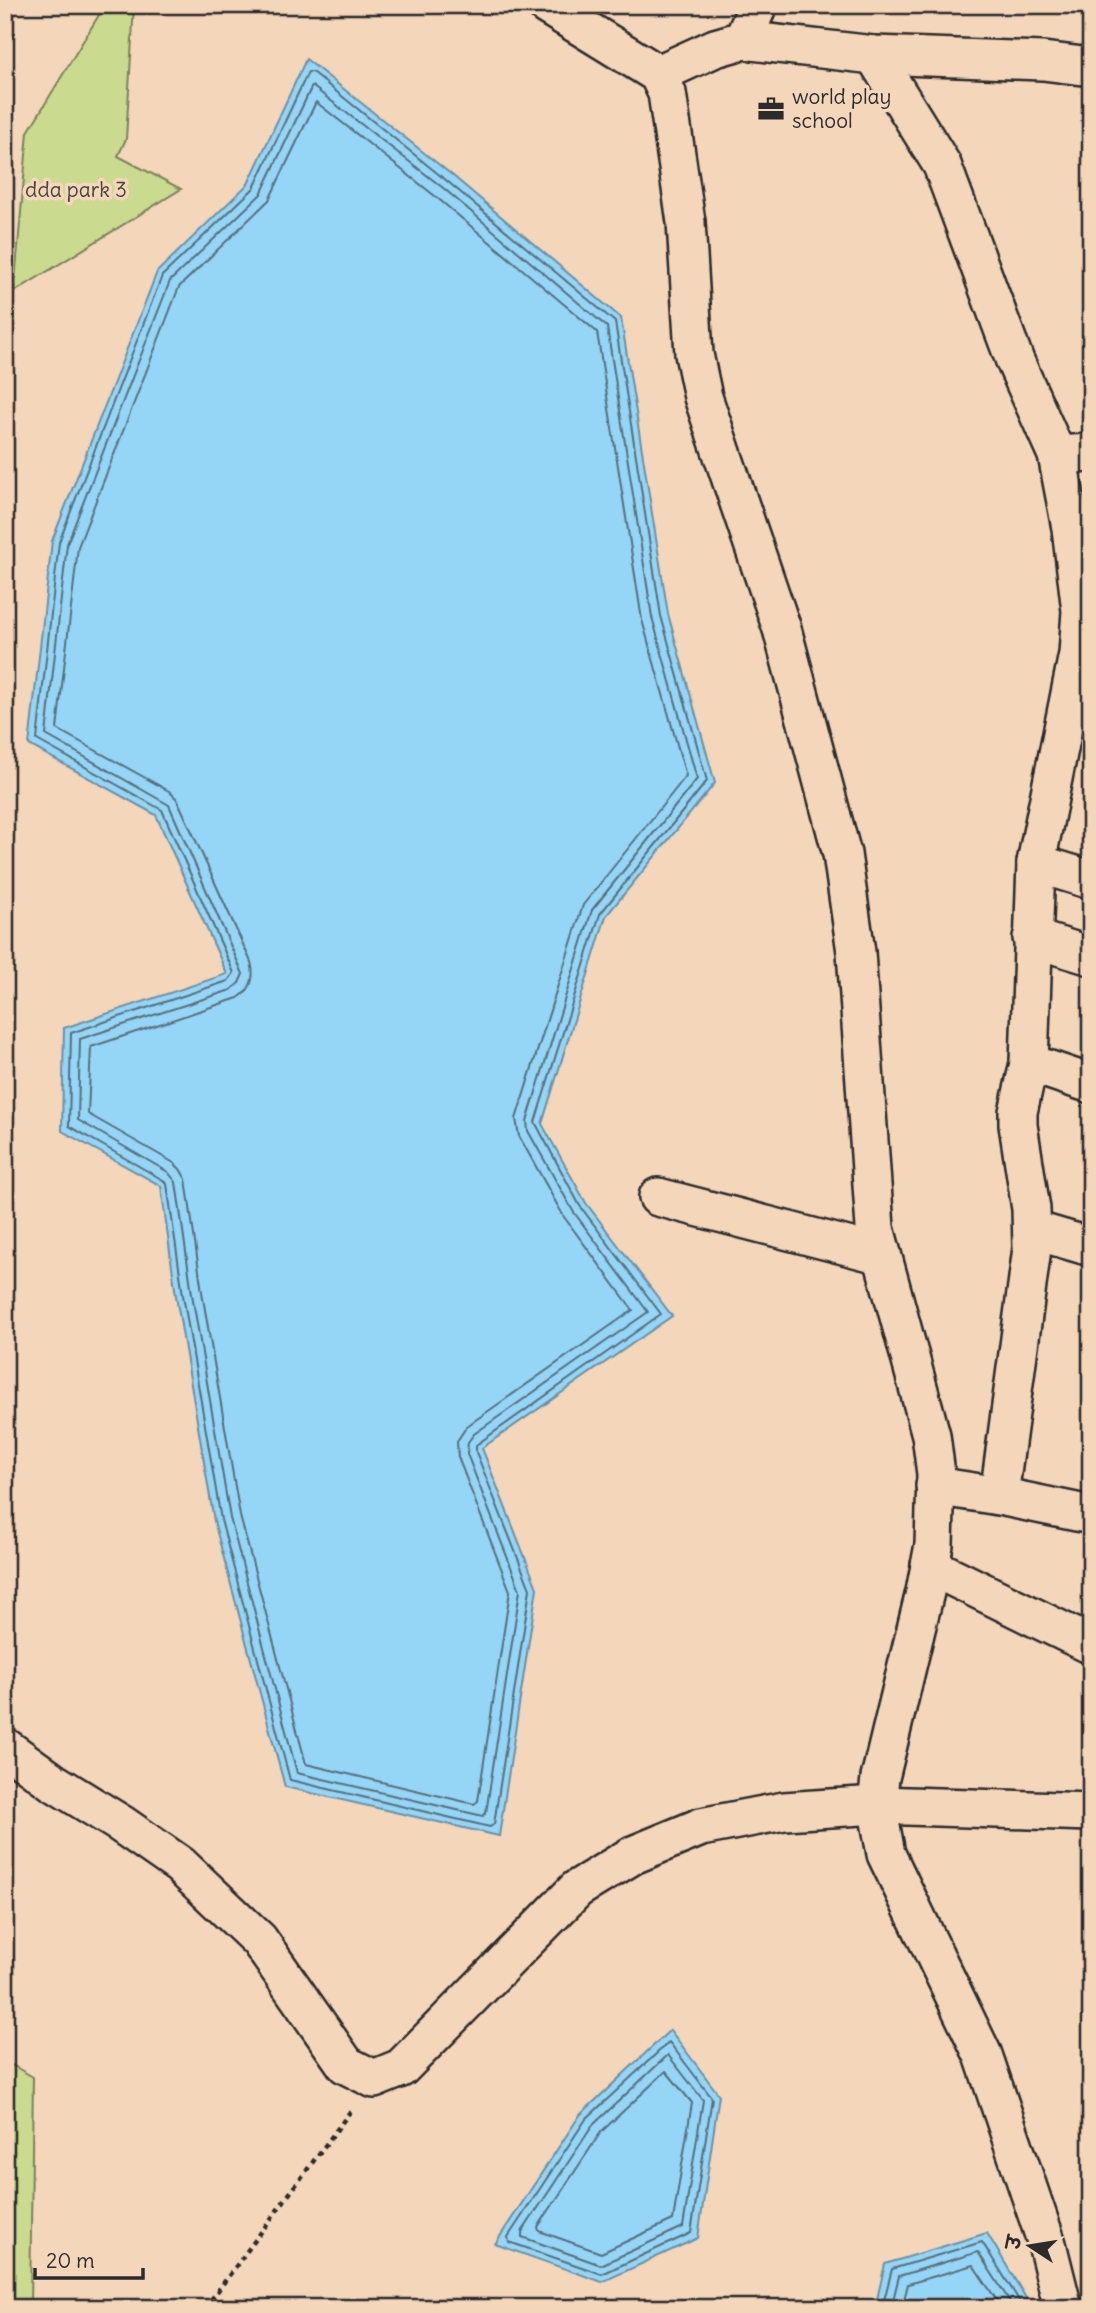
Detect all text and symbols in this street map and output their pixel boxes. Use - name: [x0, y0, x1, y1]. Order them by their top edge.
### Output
- place label: world play school: [792, 83, 891, 134]
- office icon: world play school: [756, 94, 786, 124]
- park label: dda park 3: [25, 176, 127, 203]
- north arrow: [995, 2212, 1064, 2282]
- text: उ: [1000, 2231, 1027, 2253]
- scale bar: [35, 2236, 144, 2280]
- text: 20 m: [46, 2247, 95, 2274]

